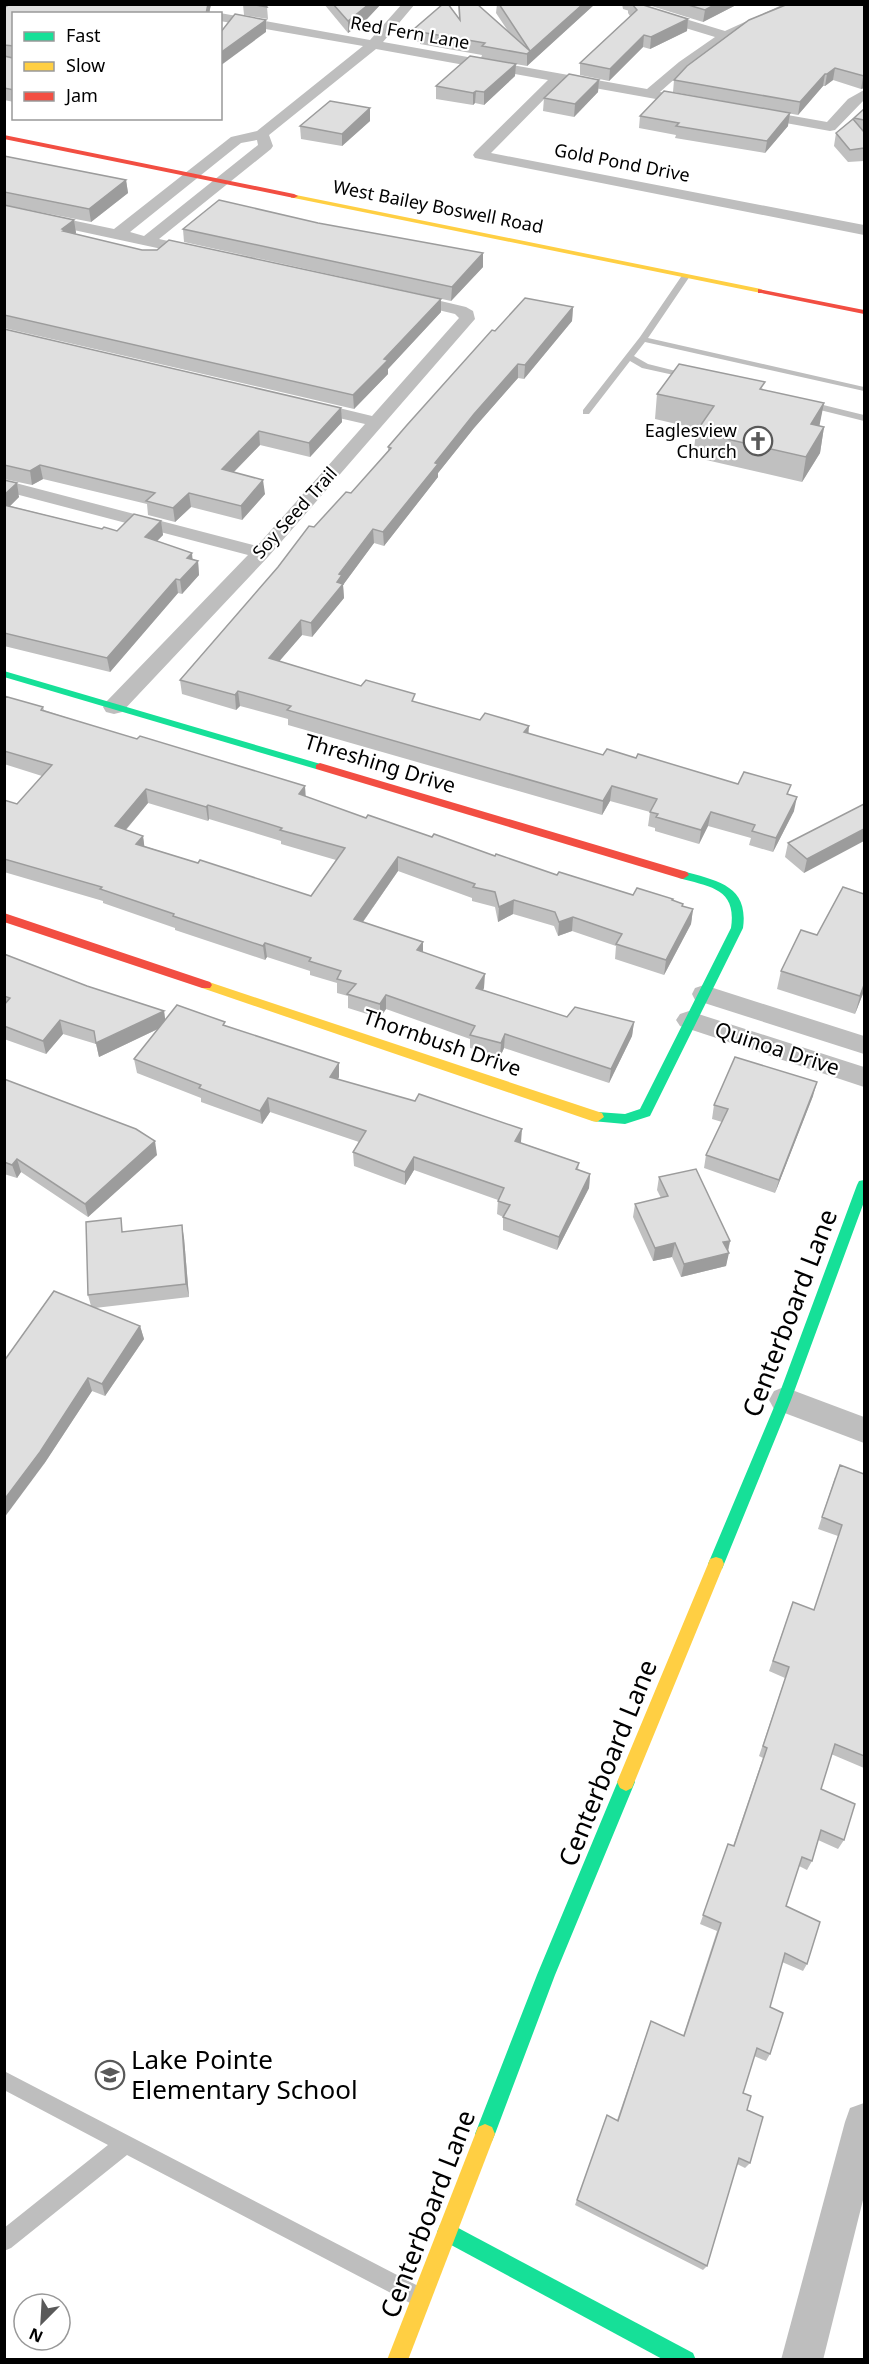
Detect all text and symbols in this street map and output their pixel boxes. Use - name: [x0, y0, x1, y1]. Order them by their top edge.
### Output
- street label: Red Fern Lane: [349, 10, 472, 54]
- legend: [12, 12, 222, 120]
- text: Fast: [66, 23, 101, 47]
- text: Slow: [66, 53, 105, 77]
- text: Jam: [64, 83, 98, 107]
- street label: Gold Pond Drive: [552, 137, 692, 187]
- street label: West Bailey Boswell Road: [331, 174, 545, 238]
- place label: Eaglesview Church: [645, 418, 737, 463]
- church icon: Eaglesview Church: [742, 425, 774, 457]
- street label: Soy Seed Trail: [247, 461, 342, 563]
- street label: Threshing Drive: [301, 727, 459, 799]
- street label: Thornbush Drive: [360, 1002, 525, 1082]
- street label: Quinoa Drive: [711, 1015, 843, 1081]
- street label: Centerboard Lane: [733, 1203, 845, 1422]
- street label: Centerboard Lane: [549, 1654, 665, 1871]
- place label: Lake Pointe Elementary School: [131, 2041, 358, 2107]
- school or university icon: Lake Pointe Elementary School: [94, 2059, 126, 2091]
- street label: Centerboard Lane: [371, 2104, 483, 2323]
- north arrow: [12, 2292, 72, 2352]
- text: N: [25, 2323, 46, 2348]

